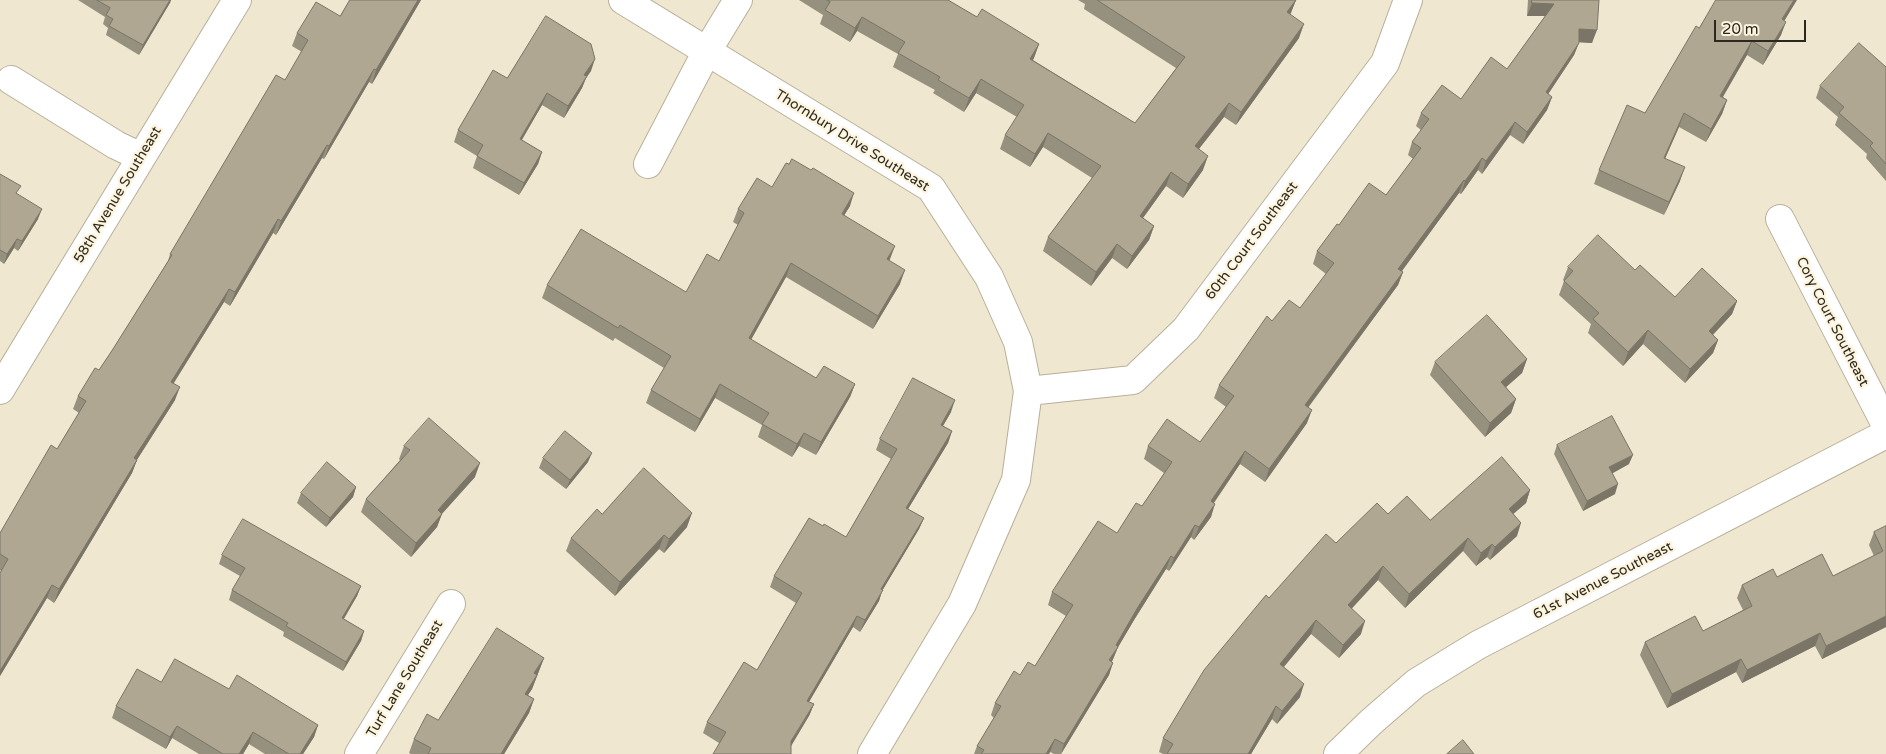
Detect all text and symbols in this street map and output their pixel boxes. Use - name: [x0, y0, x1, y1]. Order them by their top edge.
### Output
- scale bar: [1716, 10, 1808, 42]
- text: 20 m: [1722, 20, 1759, 38]
- street label: Thornbury Drive Southeast: [772, 87, 932, 195]
- street label: 58th Avenue Southeast: [71, 124, 165, 266]
- street label: 60th Court Southeast: [1202, 179, 1302, 303]
- street label: Cory Court Southeast: [1792, 255, 1872, 389]
- street label: 61st Avenue Southeast: [1530, 538, 1676, 624]
- street label: Turf Lane Southeast: [363, 617, 447, 741]

